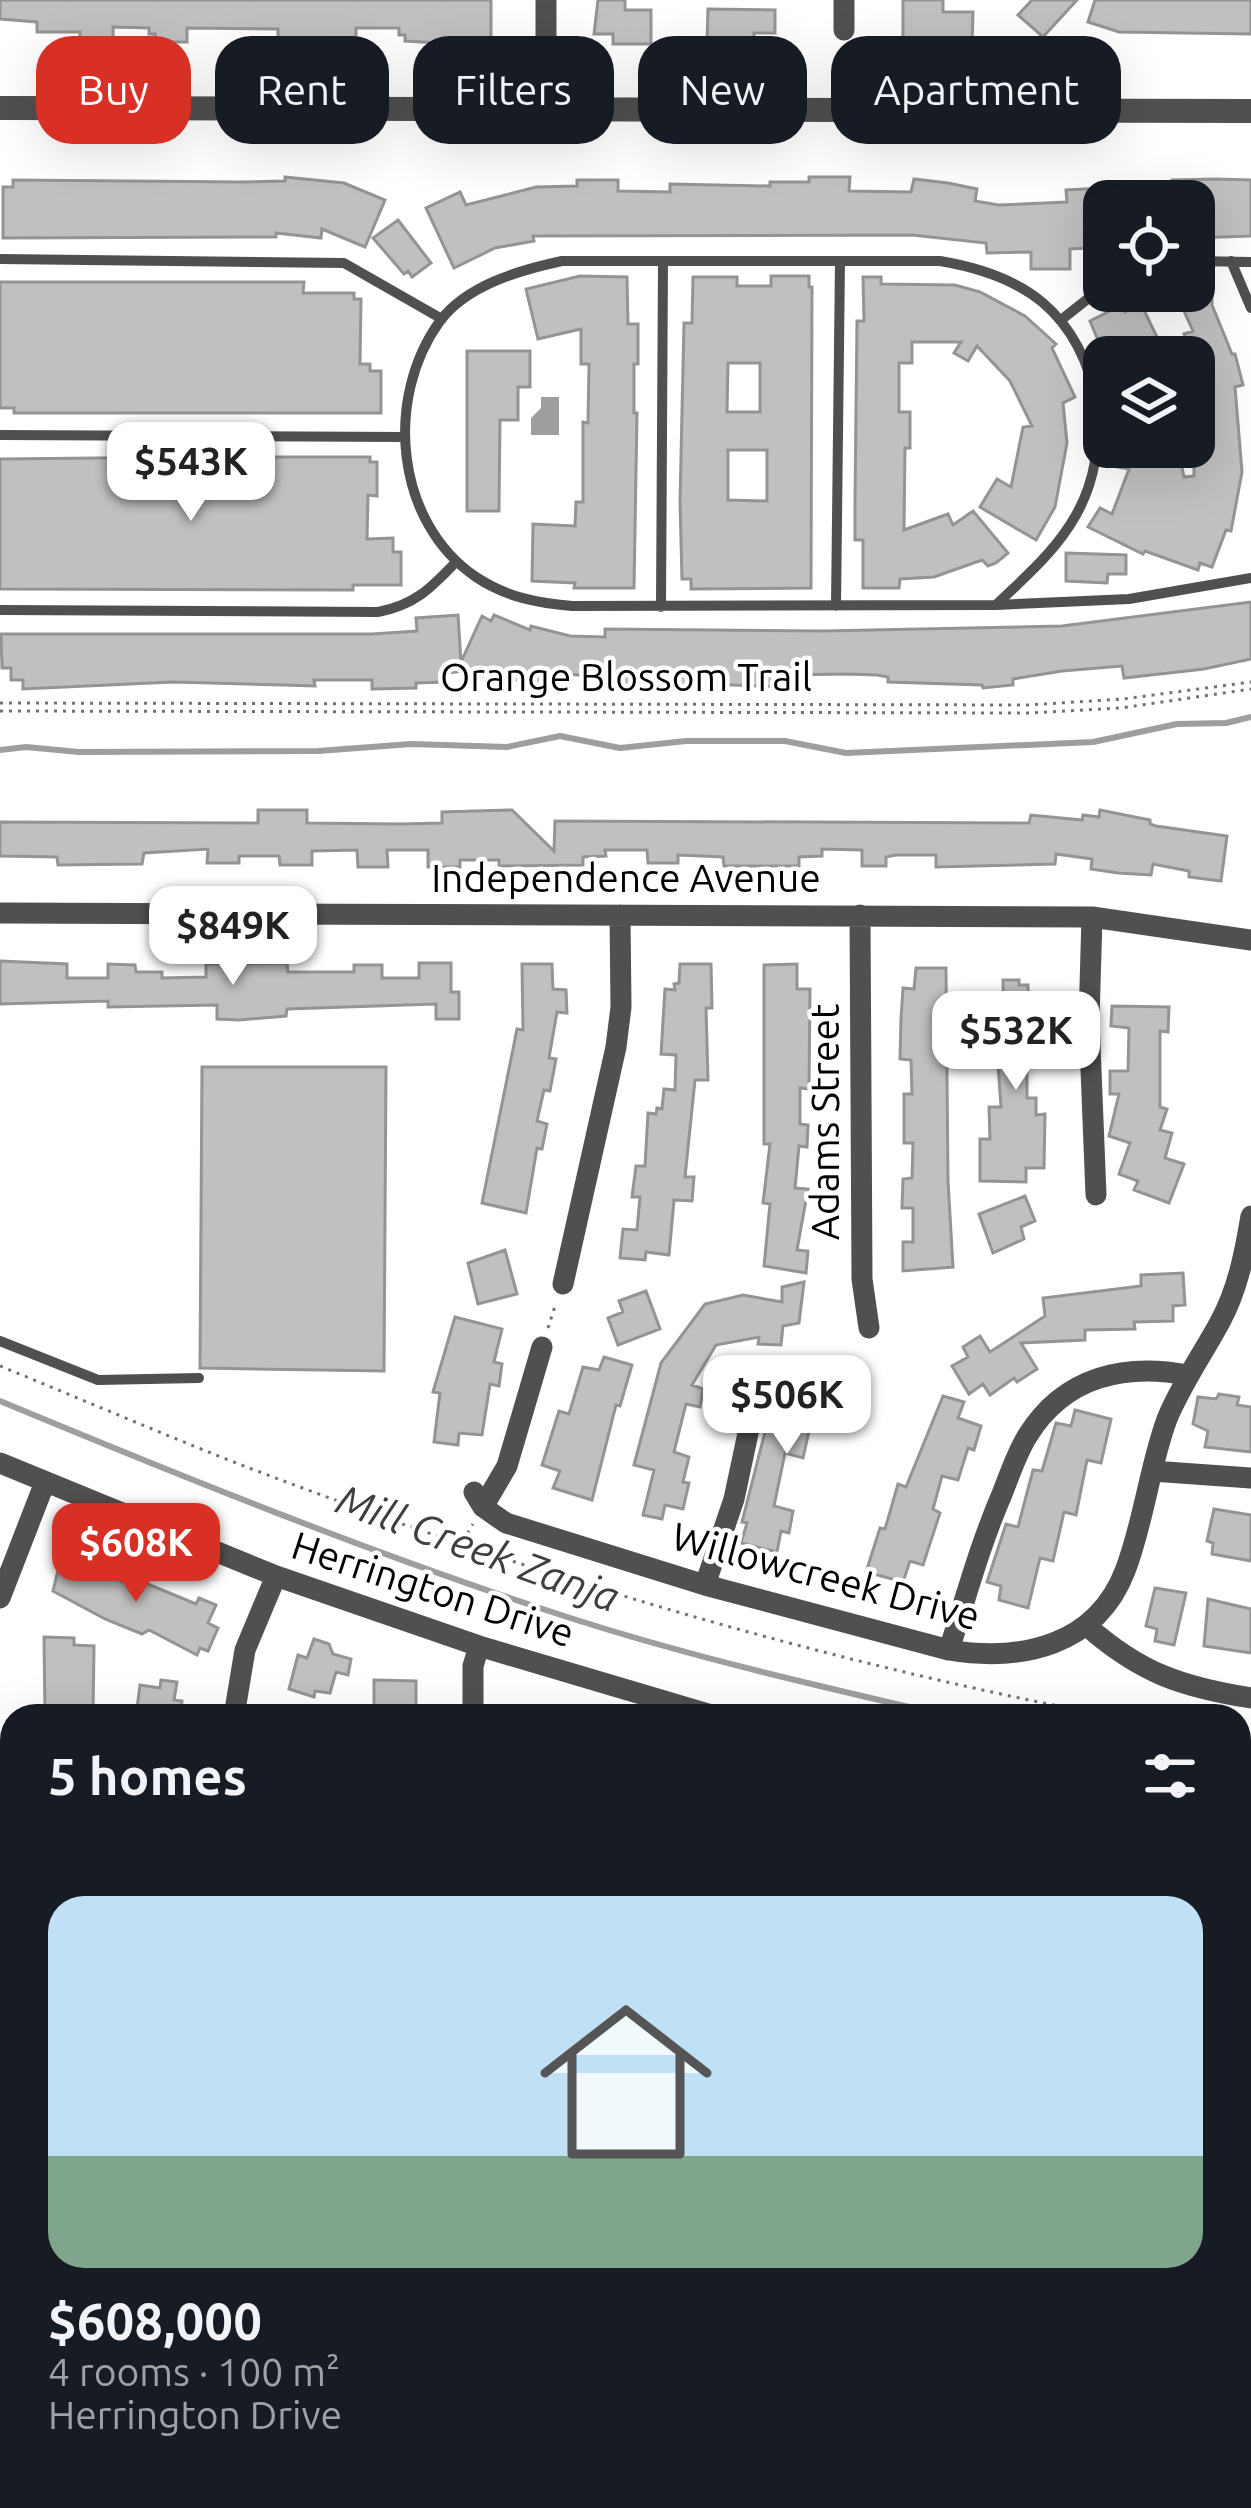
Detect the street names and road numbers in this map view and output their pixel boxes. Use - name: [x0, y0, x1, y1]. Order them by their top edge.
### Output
- street label: Orange Blossom Trail: [440, 655, 812, 698]
- street label: Independence Avenue: [431, 856, 821, 899]
- street label: Adams Street: [803, 1004, 846, 1240]
- street label: Willowcreek Drive: [668, 1514, 985, 1637]
- street label: Herrington Drive: [287, 1523, 580, 1654]

